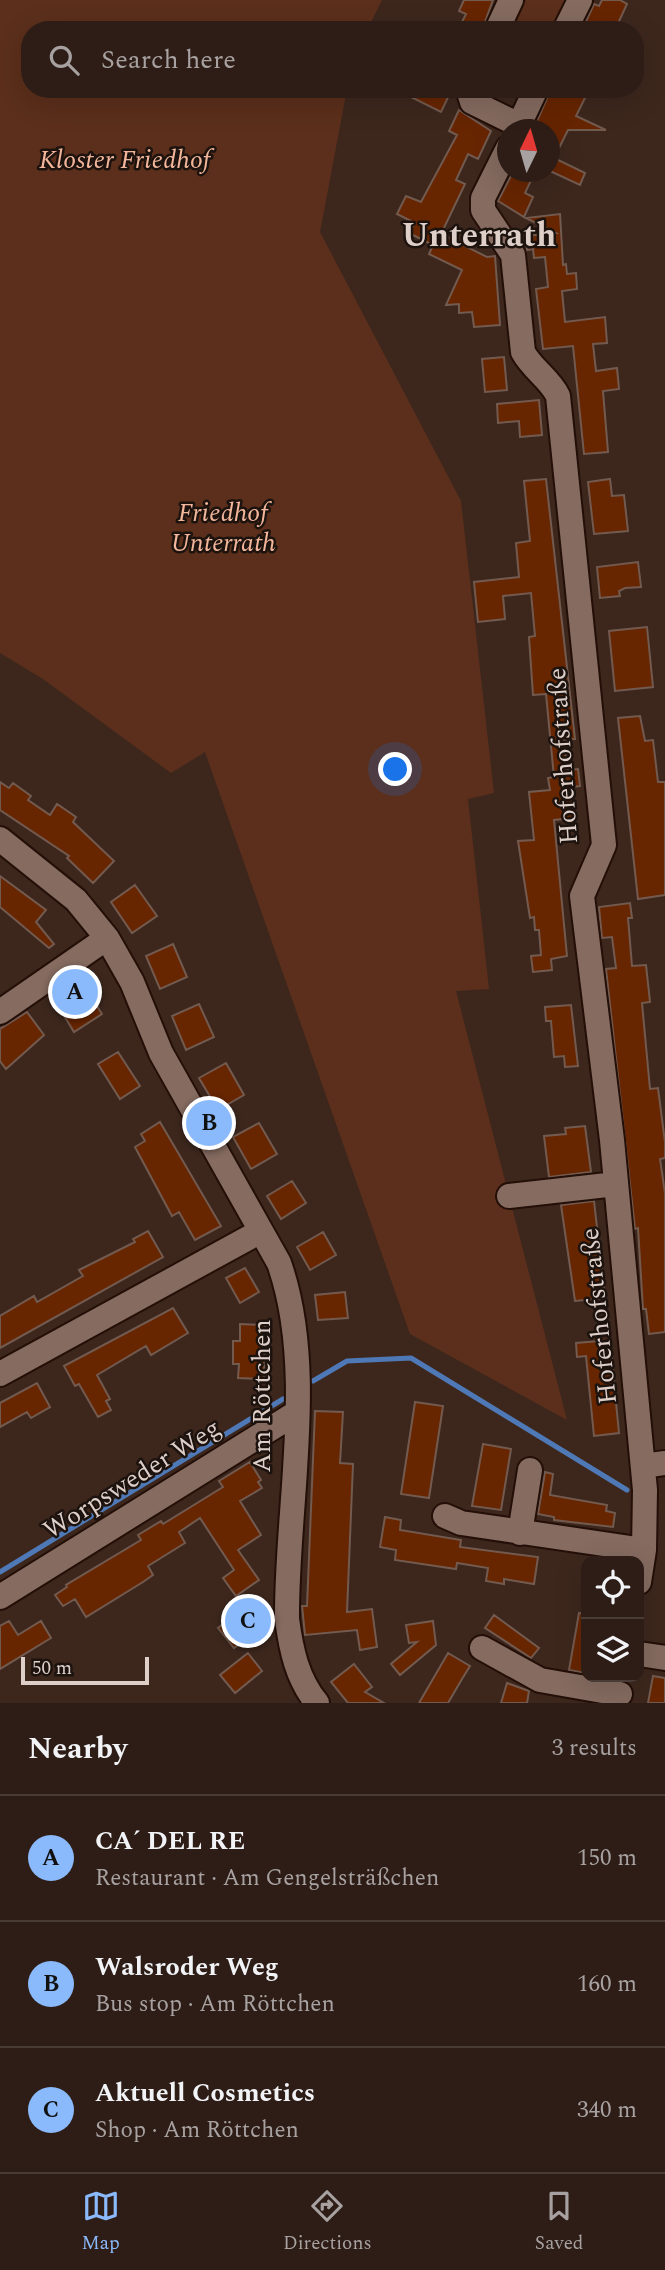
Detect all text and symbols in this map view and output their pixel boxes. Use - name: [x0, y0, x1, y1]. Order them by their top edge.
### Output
- search box: [21, 21, 644, 98]
- text: Search here: [101, 40, 236, 80]
- icon: search: [45, 41, 83, 79]
- north arrow: [497, 119, 560, 182]
- park label: Kloster Friedhof: [39, 140, 215, 180]
- district label: Unterrath: [401, 211, 557, 261]
- park label: Friedhof Unterrath: [170, 493, 276, 563]
- street label: Hoferhofstraße: [537, 666, 589, 846]
- your location: [378, 752, 412, 786]
- pin: A: [52, 966, 98, 1018]
- pin: B: [186, 1097, 232, 1149]
- street label: Hoferhofstraße: [570, 1226, 628, 1406]
- street label: Am Röttchen: [242, 1319, 282, 1473]
- street label: Worpsweder Weg: [35, 1408, 229, 1550]
- map controls: [581, 1556, 644, 1682]
- button: locate: [581, 1556, 644, 1619]
- pin: C: [225, 1595, 271, 1647]
- button: layers: [581, 1619, 644, 1682]
- scale bar: [21, 1654, 149, 1686]
- text: 50 m: [32, 1654, 72, 1683]
- text: Nearby: [28, 1726, 127, 1772]
- text: 3 results: [552, 1731, 637, 1766]
- text: CA´ DEL RE: [95, 1821, 245, 1861]
- text: A: [42, 1841, 60, 1876]
- text: 150 m: [577, 1841, 637, 1876]
- text: Restaurant · Am Gengelsträßchen: [95, 1861, 439, 1896]
- text: Walsroder Weg: [95, 1947, 279, 1987]
- text: B: [43, 1967, 59, 2002]
- text: 160 m: [577, 1967, 637, 2002]
- text: Bus stop · Am Röttchen: [95, 1987, 335, 2022]
- text: Aktuell Cosmetics: [95, 2073, 315, 2113]
- text: C: [43, 2093, 59, 2128]
- text: 340 m: [577, 2093, 637, 2128]
- text: Shop · Am Röttchen: [95, 2113, 299, 2148]
- tab: Map: [82, 2187, 120, 2258]
- tab: Directions: [283, 2187, 372, 2258]
- tab: Saved: [535, 2187, 583, 2258]

